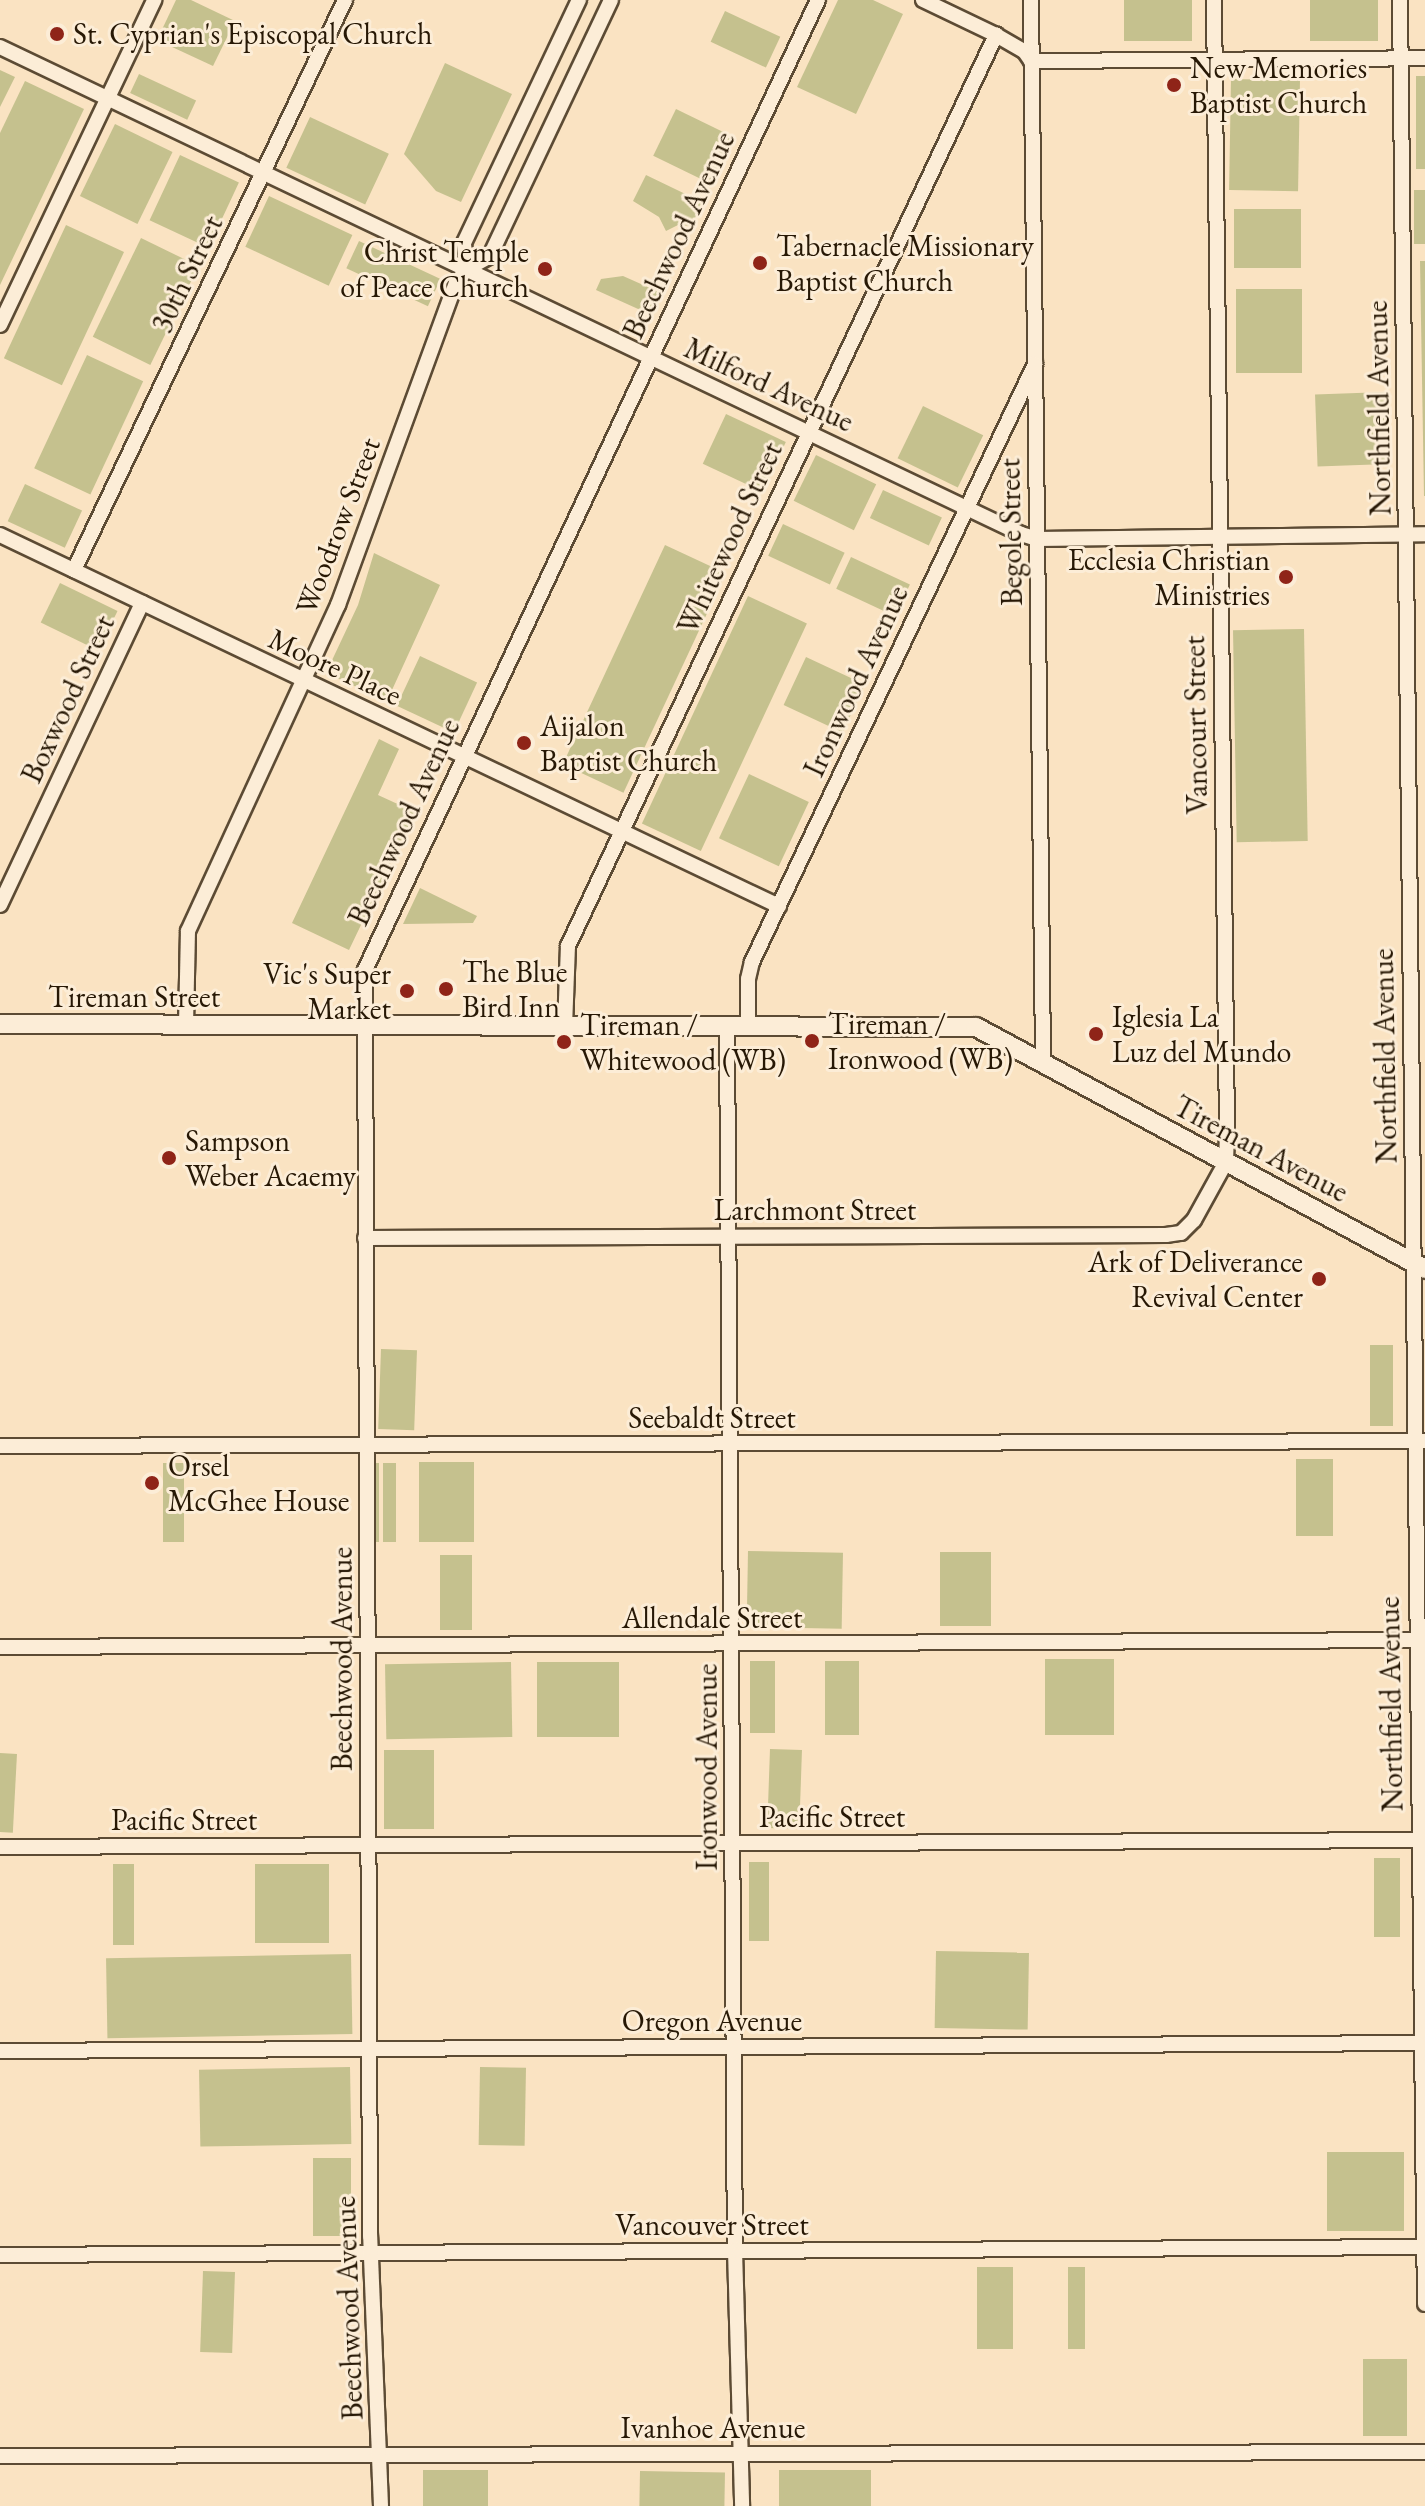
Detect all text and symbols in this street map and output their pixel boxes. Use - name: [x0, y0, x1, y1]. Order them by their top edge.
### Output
- place label: St. Cyprian's Episcopal Church: [73, 16, 433, 52]
- marker: St. Cyprian's Episcopal Church: [48, 25, 66, 43]
- place label: New Memories Baptist Church: [1190, 50, 1367, 120]
- marker: New Memories Baptist Church: [1165, 76, 1183, 94]
- street label: Beechwood Avenue: [615, 126, 743, 344]
- street label: 30th Street: [143, 210, 231, 338]
- place label: Tabernacle Missionary Baptist Church: [776, 228, 1034, 298]
- place label: Christ Temple of Peace Church: [340, 234, 529, 304]
- marker: Tabernacle Missionary Baptist Church: [751, 254, 769, 272]
- marker: Christ Temple of Peace Church: [536, 260, 554, 278]
- street label: Northfield Avenue: [1359, 300, 1399, 516]
- street label: Milford Avenue: [679, 330, 859, 440]
- street label: Woodrow Street: [288, 433, 388, 619]
- street label: Whitewood Street: [670, 436, 790, 640]
- street label: Begole Street: [992, 458, 1030, 606]
- place label: Ecclesia Christian Ministries: [1068, 542, 1270, 612]
- marker: Ecclesia Christian Ministries: [1277, 568, 1295, 586]
- street label: Ironwood Avenue: [796, 580, 916, 782]
- street label: Boxwood Street: [13, 609, 123, 789]
- street label: Moore Place: [263, 620, 407, 714]
- street label: Vancourt Street: [1176, 635, 1216, 815]
- place label: Aijalon Baptist Church: [540, 708, 717, 778]
- street label: Beechwood Avenue: [340, 713, 468, 931]
- marker: Aijalon Baptist Church: [515, 734, 533, 752]
- street label: Northfield Avenue: [1365, 948, 1405, 1164]
- place label: The Blue Bird Inn: [462, 954, 568, 1024]
- place label: Vic's Super Market: [263, 956, 391, 1026]
- street label: Tireman Street: [48, 979, 220, 1015]
- marker: The Blue Bird Inn: [437, 980, 455, 998]
- marker: Vic's Super Market: [398, 982, 416, 1000]
- place label: Iglesia La Luz del Mundo: [1112, 999, 1291, 1070]
- place label: Tireman / Ironwood (WB): [828, 1006, 1013, 1076]
- place label: Tireman / Whitewood (WB): [580, 1007, 786, 1078]
- marker: Iglesia La Luz del Mundo: [1087, 1025, 1105, 1043]
- marker: Tireman / Ironwood (WB): [803, 1032, 821, 1050]
- marker: Tireman / Whitewood (WB): [555, 1033, 573, 1051]
- street label: Tireman Avenue: [1168, 1088, 1354, 1210]
- place label: Sampson Weber Acaemy: [185, 1123, 356, 1194]
- marker: Sampson Weber Acaemy: [160, 1149, 178, 1167]
- street label: Larchmont Street: [714, 1192, 916, 1228]
- place label: Ark of Deliverance Revival Center: [1088, 1244, 1303, 1314]
- marker: Ark of Deliverance Revival Center: [1310, 1270, 1328, 1288]
- street label: Seebaldt Street: [628, 1400, 796, 1436]
- place label: Orsel McGhee House: [168, 1448, 349, 1518]
- marker: Orsel McGhee House: [143, 1474, 161, 1492]
- street label: Beechwood Avenue: [324, 1547, 360, 1771]
- street label: Northfield Avenue: [1371, 1596, 1411, 1812]
- street label: Allendale Street: [622, 1600, 802, 1636]
- street label: Ironwood Avenue: [689, 1664, 725, 1870]
- street label: Pacific Street: [759, 1799, 905, 1835]
- street label: Pacific Street: [111, 1802, 257, 1838]
- street label: Oregon Avenue: [622, 2003, 802, 2039]
- street label: Beechwood Avenue: [327, 2195, 371, 2421]
- street label: Vancouver Street: [615, 2207, 809, 2243]
- street label: Ivanhoe Avenue: [621, 2410, 805, 2446]

